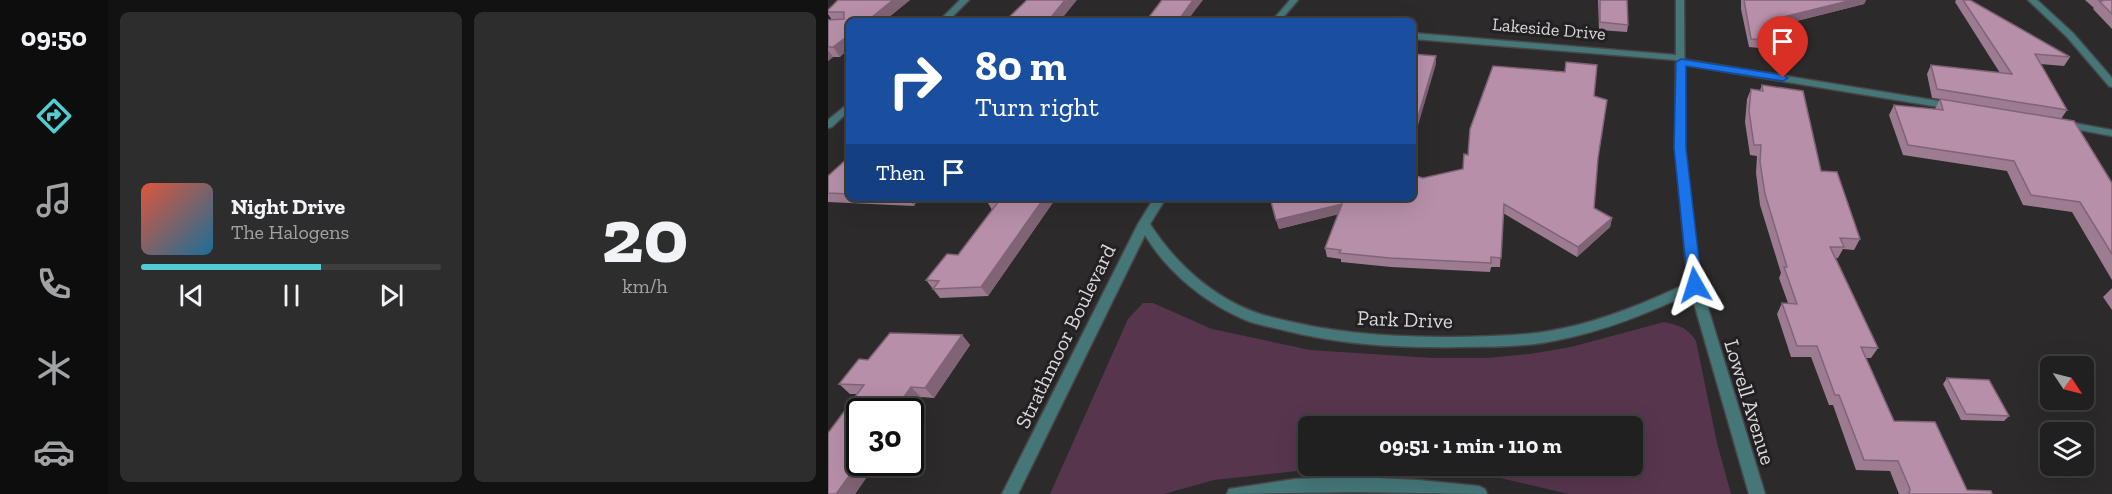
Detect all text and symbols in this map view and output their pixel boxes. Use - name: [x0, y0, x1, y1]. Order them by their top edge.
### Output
- street label: Lakeside Drive: [1491, 13, 1607, 45]
- pin: [1757, 16, 1808, 78]
- text: 09:50: [21, 21, 87, 53]
- icon: arrive: [1766, 25, 1799, 58]
- text: 80 m: [975, 40, 1066, 91]
- icon: right: [876, 42, 954, 120]
- text: Turn right: [975, 91, 1099, 123]
- icon: directions: [33, 95, 75, 137]
- icon: arrive: [937, 156, 970, 189]
- text: Then: [876, 159, 925, 186]
- icon: music: [33, 179, 75, 221]
- text: 20: [602, 188, 688, 282]
- text: Night Drive: [231, 193, 345, 220]
- text: The Halogens: [231, 220, 349, 244]
- street label: Strathmoor Boulevard: [1010, 239, 1121, 432]
- position arrow: [1663, 253, 1727, 317]
- icon: phone: [33, 263, 75, 305]
- text: km/h: [622, 274, 668, 298]
- icon: previous: [175, 279, 208, 312]
- icon: pause: [275, 279, 308, 312]
- icon: next: [375, 279, 408, 312]
- street label: Park Drive: [1357, 305, 1453, 333]
- street label: Lowell Avenue: [1719, 336, 1781, 468]
- icon: climate: [33, 347, 75, 389]
- north arrow: [2040, 356, 2094, 410]
- map controls: [2040, 356, 2094, 476]
- speed limit sign: 30: [846, 398, 924, 476]
- button: layers: [2040, 422, 2094, 476]
- icon: car: [33, 431, 75, 473]
- text: 09:51 · 1 min · 110 m: [1379, 432, 1562, 459]

